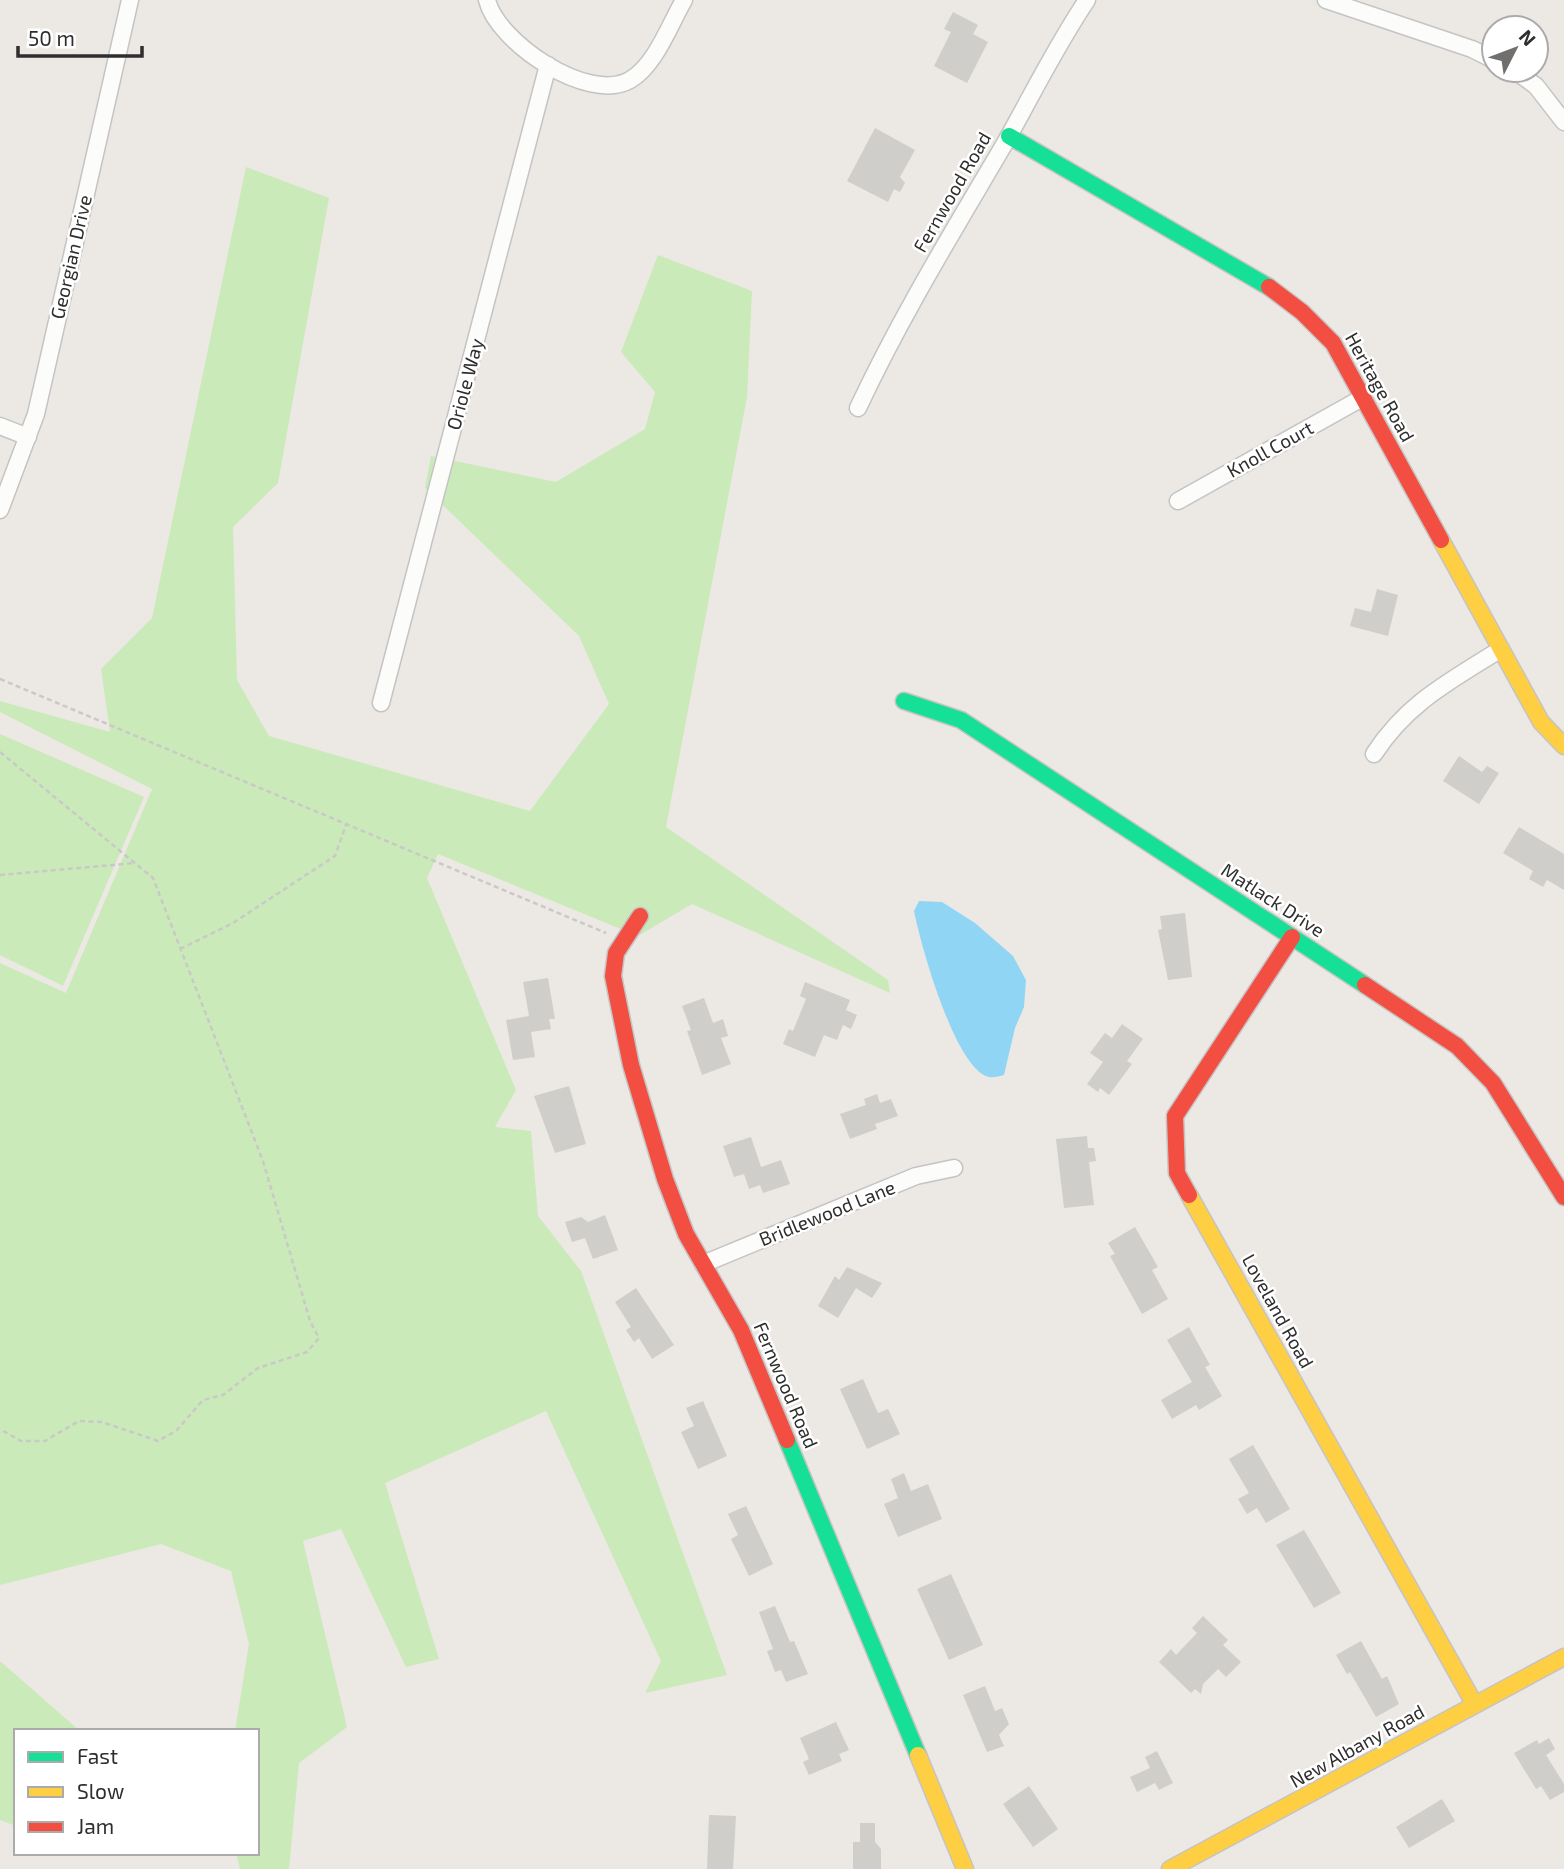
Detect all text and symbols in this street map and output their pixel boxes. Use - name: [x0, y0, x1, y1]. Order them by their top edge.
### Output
- scale bar: [18, 14, 142, 58]
- north arrow: [1480, 14, 1550, 84]
- text: N: [1515, 24, 1541, 50]
- text: 50 m: [28, 25, 75, 50]
- street label: Fernwood Road: [908, 128, 995, 256]
- street label: Georgian Drive: [45, 193, 96, 321]
- street label: Heritage Road: [1341, 328, 1420, 446]
- street label: Oriole Way: [441, 336, 488, 432]
- street label: Knoll Court: [1222, 415, 1317, 482]
- street label: Matlack Drive: [1217, 858, 1329, 942]
- street label: Bridlewood Lane: [755, 1175, 898, 1250]
- street label: Loveland Road: [1238, 1250, 1319, 1372]
- street label: Fernwood Road: [750, 1318, 823, 1451]
- street label: New Albany Road: [1286, 1699, 1428, 1792]
- legend: [14, 1729, 259, 1855]
- text: Fast: [77, 1743, 118, 1768]
- text: Slow: [77, 1778, 124, 1803]
- text: Jam: [77, 1813, 114, 1838]

